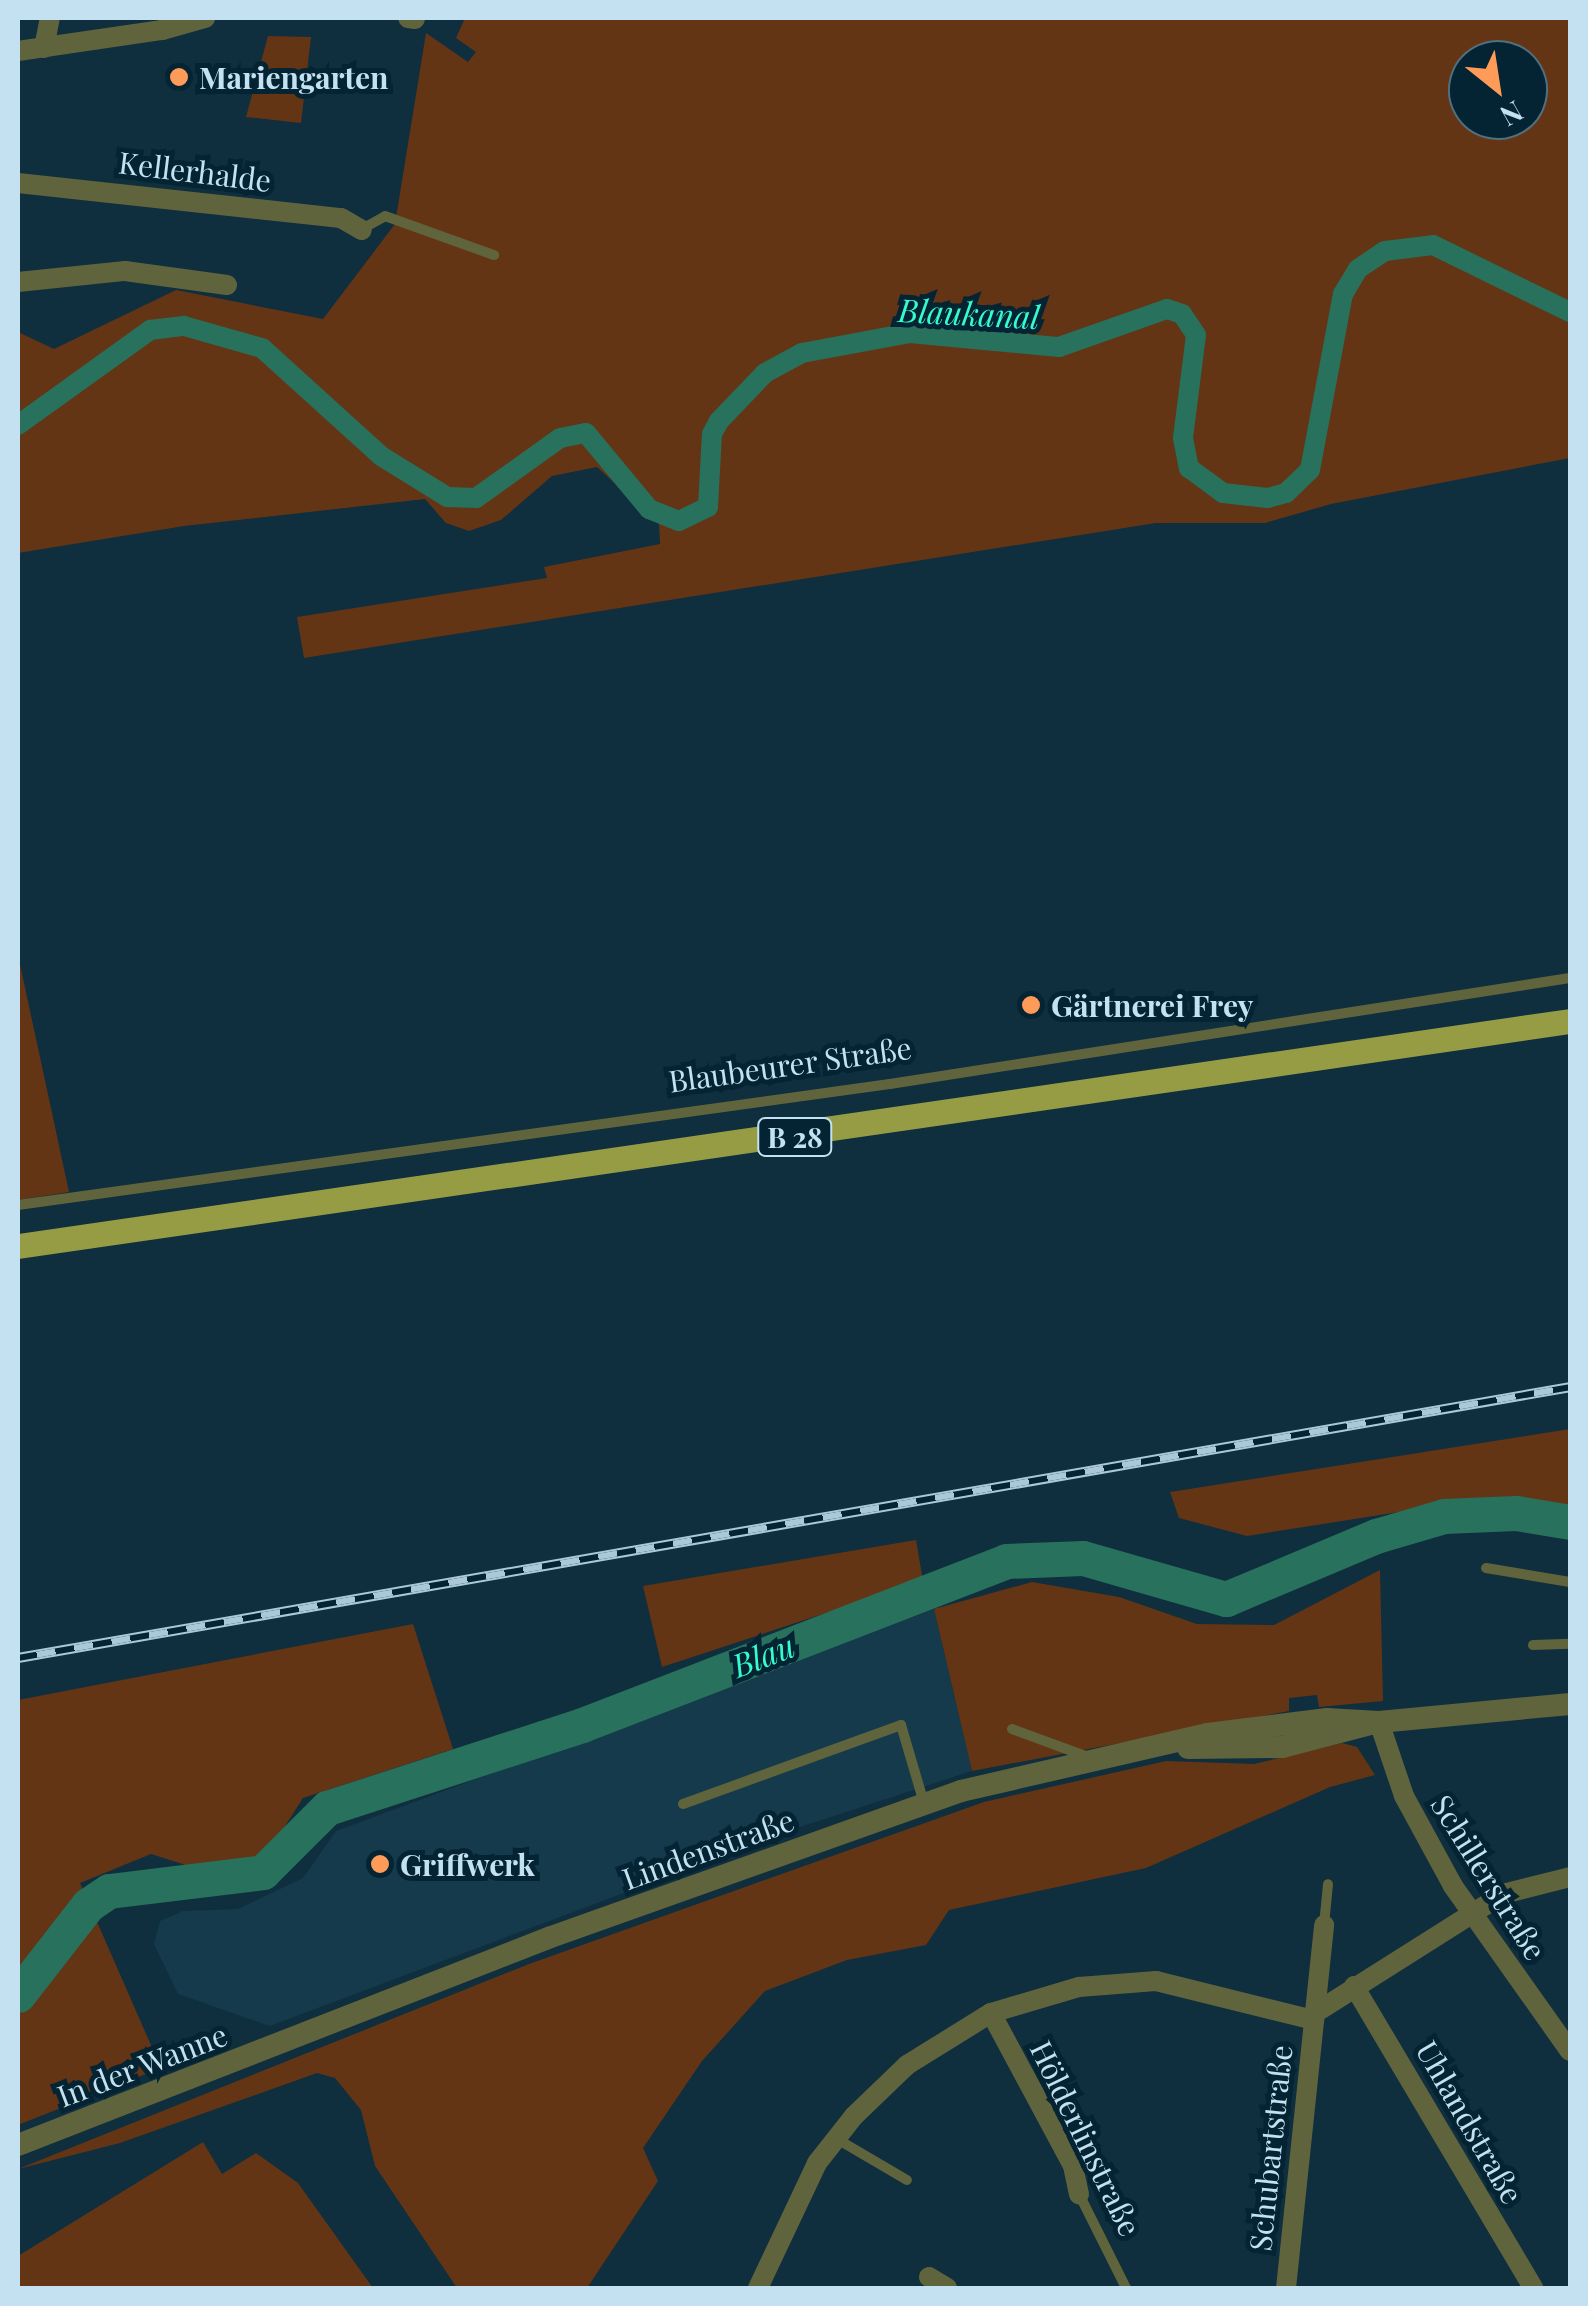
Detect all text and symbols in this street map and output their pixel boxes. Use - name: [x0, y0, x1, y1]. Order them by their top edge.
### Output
- north arrow: [1448, 40, 1548, 140]
- place label: Mariengarten: [199, 59, 388, 95]
- marker: Mariengarten: [168, 66, 190, 88]
- text: N: [1494, 94, 1530, 136]
- street label: Kellerhalde: [117, 144, 273, 198]
- water label: Blaukanal: [897, 290, 1041, 336]
- place label: Gärtnerei Frey: [1051, 987, 1253, 1023]
- marker: Gärtnerei Frey: [1020, 994, 1042, 1016]
- street label: Blaubeurer Straße: [666, 1029, 914, 1099]
- road number: B 28: [755, 1114, 835, 1160]
- water label: Blau: [726, 1626, 800, 1684]
- street label: Schillerstraße: [1424, 1788, 1554, 1966]
- street label: Lindenstraße: [617, 1801, 799, 1897]
- place label: Griffwerk: [400, 1846, 535, 1882]
- marker: Griffwerk: [369, 1853, 391, 1875]
- street label: In der Wanne: [51, 2016, 233, 2114]
- street label: Uhlandstraße: [1409, 2034, 1531, 2210]
- street label: Hölderlinstraße: [1023, 2035, 1149, 2241]
- street label: Schubartstraße: [1241, 2043, 1299, 2253]

